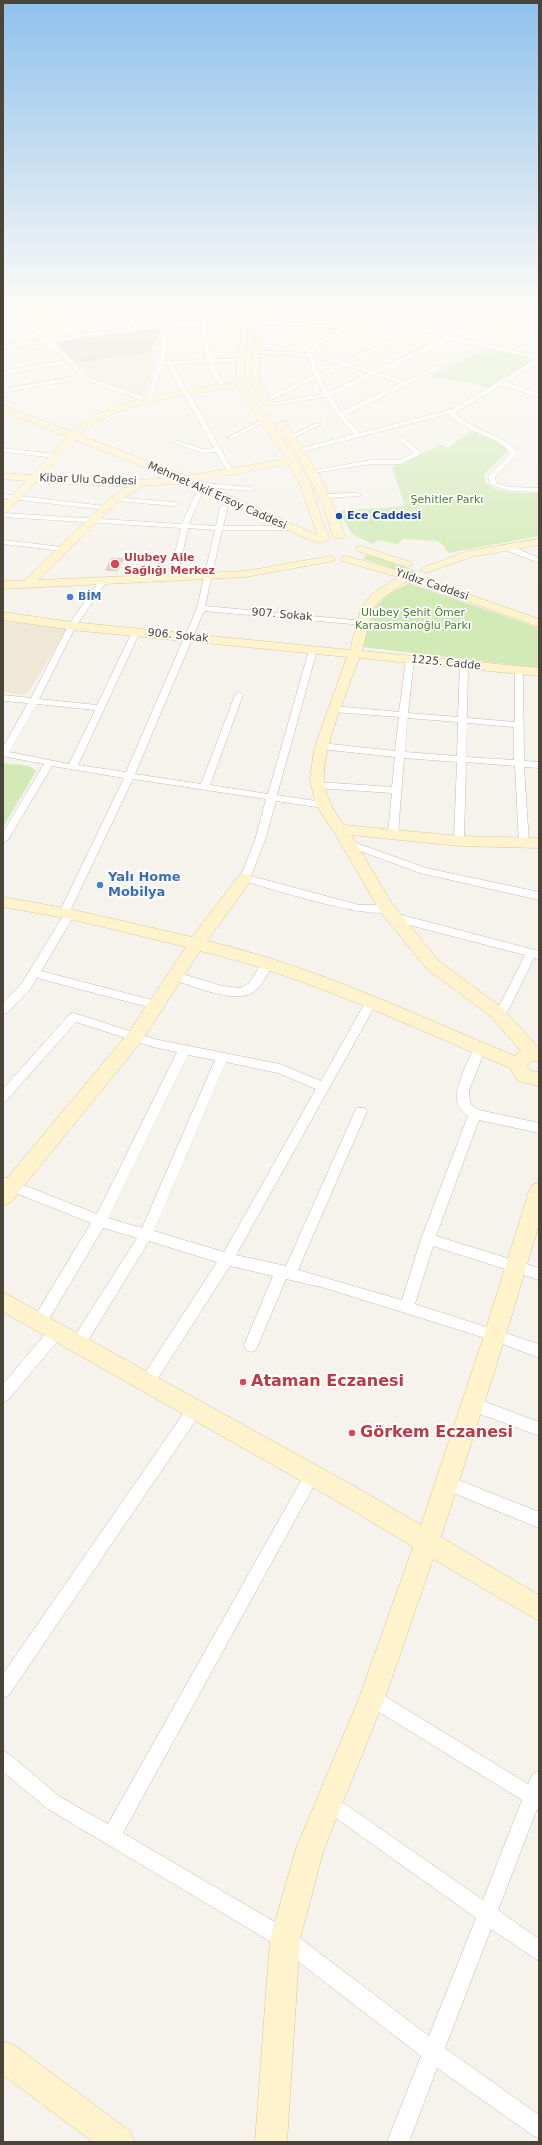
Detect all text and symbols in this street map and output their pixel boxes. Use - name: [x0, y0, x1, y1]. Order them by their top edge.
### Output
- street label: Mehmet Akif Ersoy Caddesi: [145, 459, 289, 533]
- street label: Kibar Ulu Caddesi: [39, 472, 137, 488]
- park label: Şehitler Parkı: [411, 493, 483, 507]
- place label: Ece Caddesi: [347, 509, 421, 523]
- marker: Ece Caddesi: [334, 511, 344, 521]
- place label: Ulubey Aile Sağlığı Merkez: [124, 551, 215, 577]
- marker: Ulubey Aile Sağlığı Merkez: [109, 558, 121, 570]
- street label: Yıldız Caddesi: [394, 566, 470, 604]
- place label: BİM: [78, 590, 101, 604]
- marker: BİM: [65, 592, 75, 602]
- street label: 907. Sokak: [251, 606, 313, 624]
- park label: Ulubey Şehit Ömer Karaosmanoğlu Parkı: [355, 606, 471, 632]
- street label: 906. Sokak: [147, 626, 209, 646]
- street label: 1225. Cadde: [410, 653, 482, 673]
- place label: Yalı Home Mobilya: [108, 870, 181, 901]
- marker: Yalı Home Mobilya: [95, 880, 105, 890]
- place label: Ataman Eczanesi: [251, 1372, 404, 1392]
- marker: Ataman Eczanesi: [238, 1377, 248, 1387]
- place label: Görkem Eczanesi: [360, 1423, 513, 1443]
- marker: Görkem Eczanesi: [347, 1428, 357, 1438]

